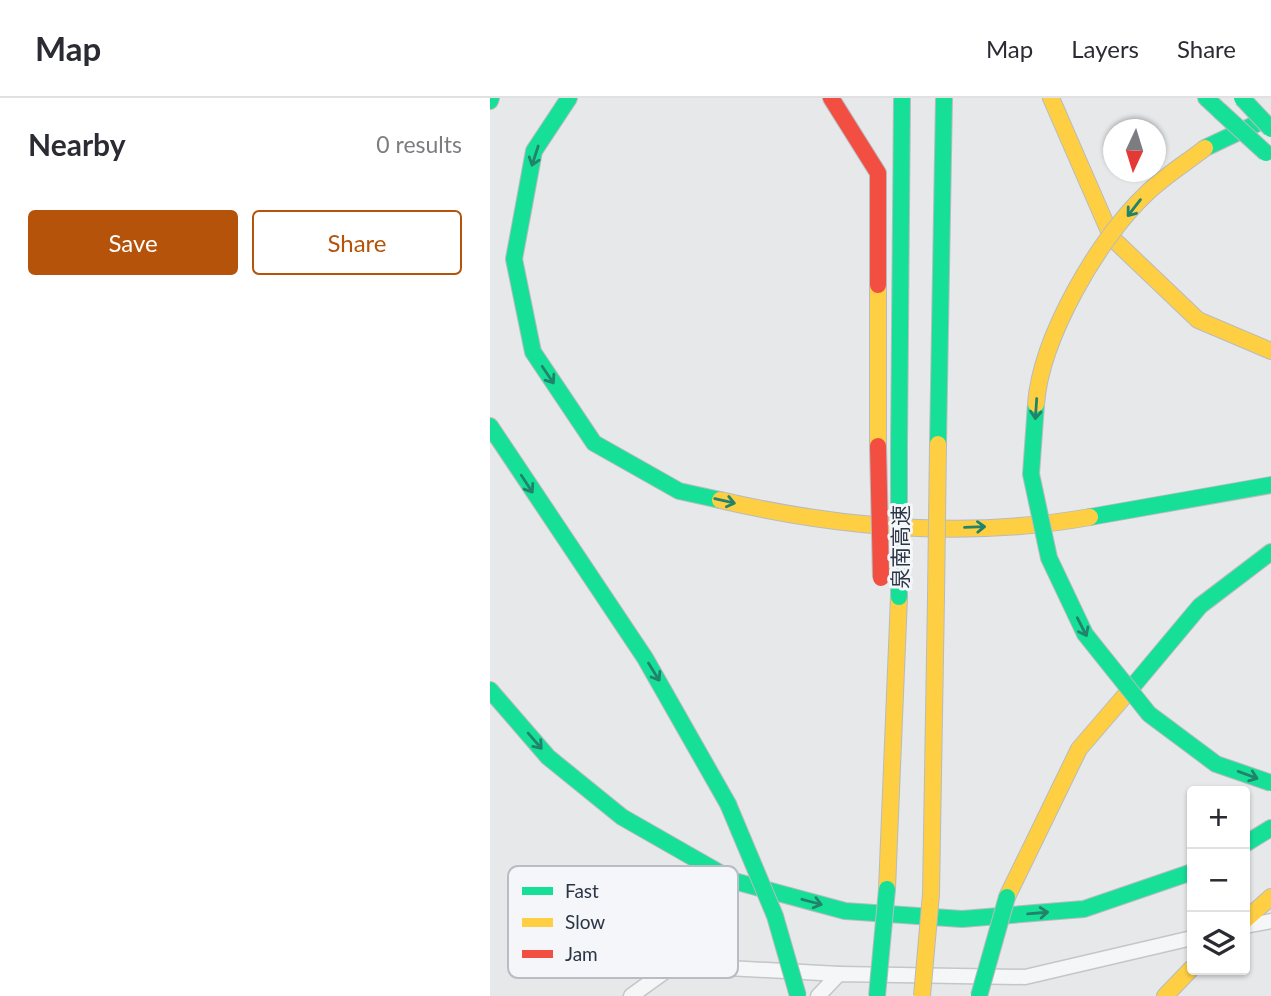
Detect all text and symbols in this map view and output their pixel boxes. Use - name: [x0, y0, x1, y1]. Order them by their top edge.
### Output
- text: Map: [35, 28, 101, 68]
- text: Map: [986, 34, 1033, 63]
- text: Layers: [1071, 34, 1139, 63]
- text: Share: [1177, 34, 1236, 63]
- north arrow: [1103, 119, 1166, 182]
- text: Nearby: [28, 126, 126, 162]
- text: 0 results: [376, 130, 462, 158]
- one-way arrow: [527, 144, 540, 166]
- one-way arrow: [1127, 198, 1142, 216]
- button: Save: [28, 210, 238, 275]
- button: Share: [252, 210, 462, 275]
- one-way arrow: [540, 365, 555, 384]
- one-way arrow: [1029, 397, 1042, 419]
- one-way arrow: [520, 473, 534, 493]
- one-way arrow: [713, 495, 736, 509]
- street label: 泉南高速: [887, 505, 912, 589]
- one-way arrow: [963, 520, 986, 534]
- one-way arrow: [1075, 616, 1089, 636]
- one-way arrow: [647, 662, 661, 682]
- one-way arrow: [527, 732, 543, 750]
- one-way arrow: [1236, 770, 1258, 782]
- map controls: [1187, 786, 1250, 975]
- button: +: [1187, 786, 1250, 849]
- button: −: [1187, 849, 1250, 912]
- legend: [508, 866, 738, 978]
- text: Fast: [565, 879, 599, 902]
- one-way arrow: [800, 896, 823, 909]
- one-way arrow: [1026, 906, 1049, 919]
- text: Slow: [565, 910, 605, 933]
- button: layers: [1187, 912, 1250, 975]
- text: Jam: [565, 942, 598, 965]

